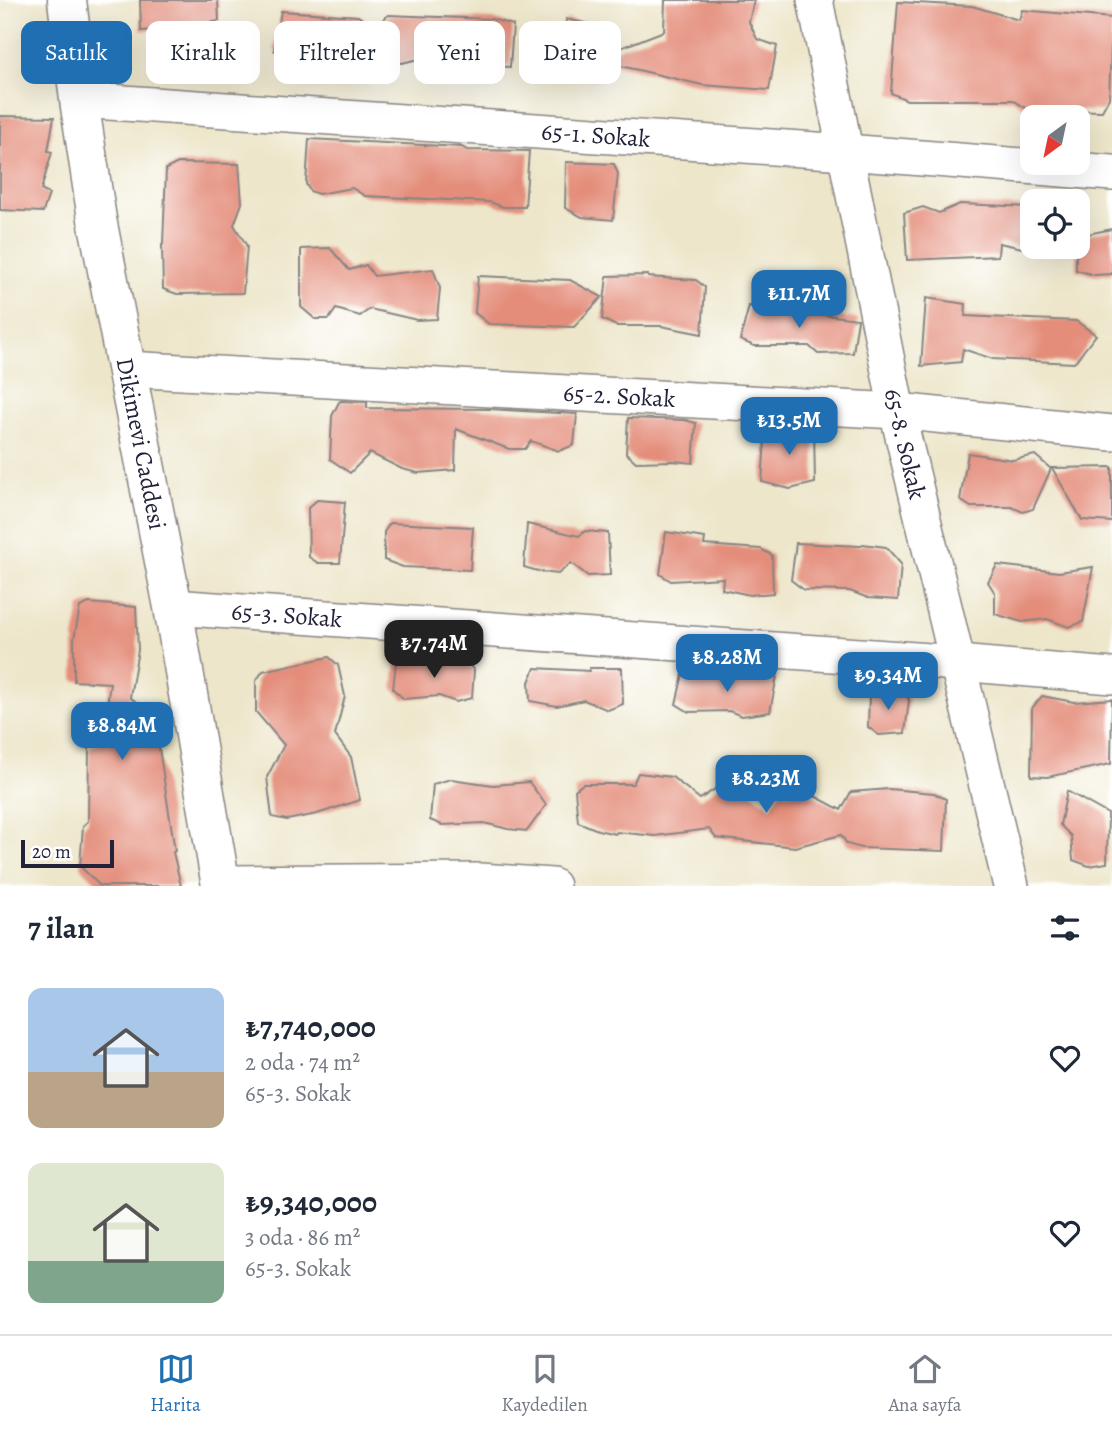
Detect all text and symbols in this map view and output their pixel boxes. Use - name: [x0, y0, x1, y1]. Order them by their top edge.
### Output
- chip: Satılık: [21, 21, 132, 84]
- chip: Kiralık: [146, 21, 260, 84]
- chip: Filtreler: [274, 21, 400, 84]
- chip: Yeni: [414, 21, 505, 84]
- chip: Daire: [519, 21, 621, 84]
- north arrow: [1020, 105, 1090, 175]
- map controls: [1020, 105, 1090, 259]
- street label: 65-1. Sokak: [540, 115, 651, 155]
- button: locate: [1020, 189, 1090, 259]
- pin: ₺11.7M: [742, 270, 856, 330]
- text: ₺11.7M: [767, 277, 831, 308]
- street label: Dikimevi Caddesi: [109, 355, 173, 532]
- street label: 65-2. Sokak: [562, 377, 676, 415]
- street label: 65-8. Sokak: [877, 386, 934, 502]
- pin: ₺13.5M: [732, 398, 846, 457]
- text: ₺13.5M: [757, 404, 821, 435]
- street label: 65-3. Sokak: [230, 595, 343, 635]
- pin: ₺7.74M: [377, 620, 491, 680]
- text: ₺7.74M: [400, 627, 468, 658]
- pin: ₺8.28M: [670, 634, 784, 694]
- text: ₺8.28M: [692, 641, 762, 672]
- pin: ₺9.34M: [831, 652, 945, 712]
- text: ₺9.34M: [854, 659, 922, 690]
- pin: ₺8.84M: [65, 702, 179, 762]
- text: ₺8.84M: [87, 709, 157, 740]
- pin: ₺8.23M: [709, 756, 823, 815]
- text: ₺8.23M: [732, 762, 800, 793]
- scale bar: [21, 837, 114, 869]
- text: 20 m: [32, 839, 71, 865]
- text: 7 ilan: [28, 908, 94, 948]
- icon: filters: [1046, 909, 1084, 947]
- text: ₺7,740,000: [245, 1007, 376, 1047]
- icon: home: [84, 1016, 168, 1100]
- icon: heart: [1046, 1039, 1084, 1077]
- text: 2 oda · 74 m²: [245, 1047, 360, 1078]
- text: 65-3. Sokak: [245, 1078, 351, 1109]
- text: ₺9,340,000: [245, 1182, 377, 1222]
- icon: home: [84, 1191, 168, 1275]
- icon: heart: [1046, 1214, 1084, 1252]
- text: 3 oda · 86 m²: [245, 1222, 360, 1253]
- text: 65-3. Sokak: [245, 1253, 351, 1284]
- tab: Harita: [150, 1350, 201, 1418]
- tab: Kaydedilen: [502, 1350, 588, 1418]
- tab: Ana sayfa: [888, 1350, 962, 1418]

